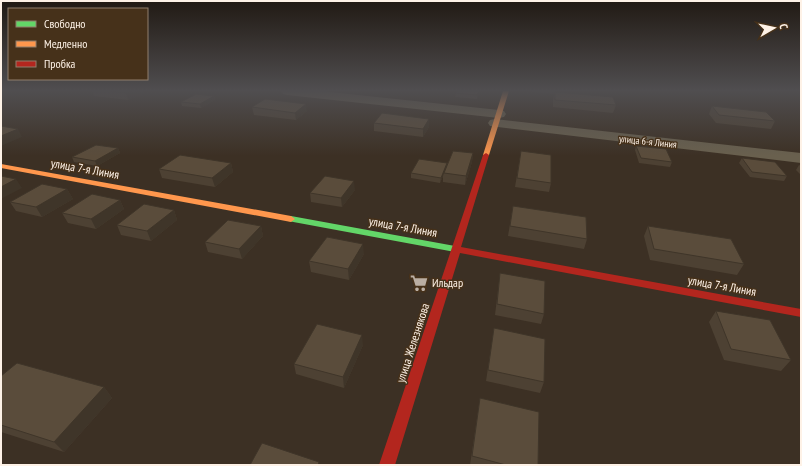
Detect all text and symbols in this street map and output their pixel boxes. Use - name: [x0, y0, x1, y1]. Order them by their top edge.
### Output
- legend: [8, 8, 148, 80]
- north arrow: [754, 8, 794, 48]
- text: Свободно: [44, 16, 86, 31]
- text: С: [777, 23, 791, 30]
- text: Медленно: [44, 36, 87, 51]
- text: Пробка: [44, 56, 76, 71]
- street label: улица 6-я Линия: [618, 132, 678, 151]
- street label: улица 7-я Линия: [50, 155, 121, 182]
- street label: улица 7-я Линия: [368, 213, 439, 240]
- street label: улица 7-я Линия: [687, 272, 758, 299]
- supermarket icon: Ильдар: [409, 273, 429, 293]
- place label: Ильдар: [432, 275, 463, 290]
- street label: улица Железнякова: [393, 301, 432, 384]

